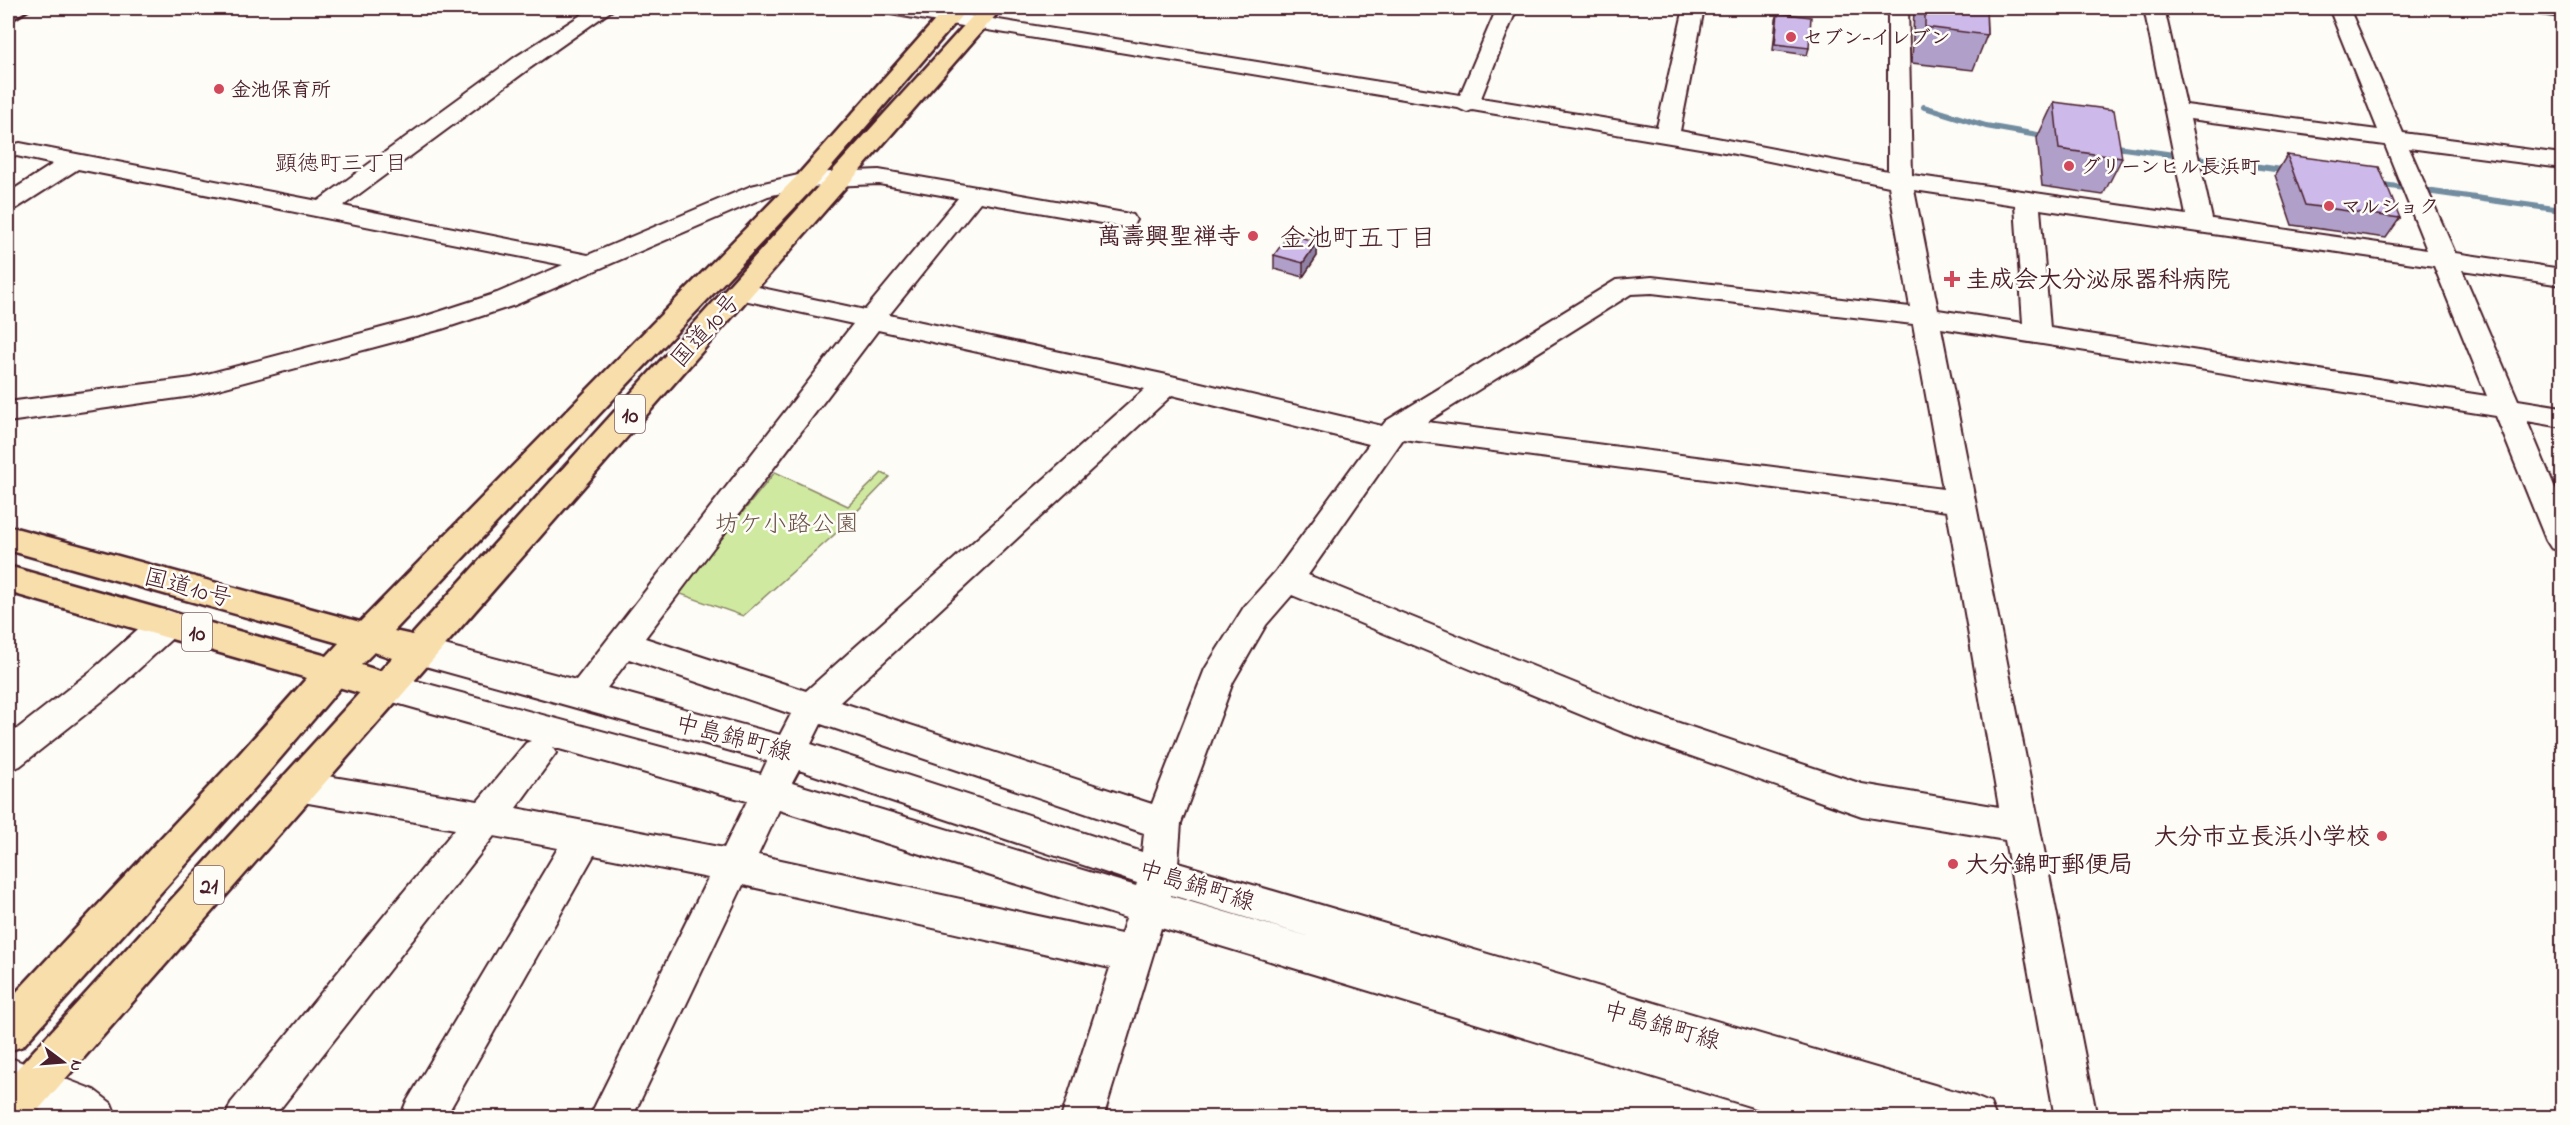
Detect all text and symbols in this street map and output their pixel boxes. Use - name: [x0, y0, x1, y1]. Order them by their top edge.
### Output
- place label: セブン-イレブン: [1803, 25, 1951, 54]
- marker: セブン-イレブン: [1784, 30, 1798, 44]
- place label: 金池保育所: [231, 77, 331, 106]
- marker: 金池保育所: [212, 82, 226, 96]
- district label: 顕徳町三丁目: [275, 149, 407, 181]
- place label: グリーンヒル長浜町: [2081, 154, 2260, 183]
- marker: グリーンヒル長浜町: [2062, 159, 2076, 173]
- place label: マルショク: [2341, 194, 2439, 223]
- marker: マルショク: [2322, 199, 2336, 213]
- place label: 萬壽興聖禅寺: [1097, 221, 1241, 256]
- district label: 金池町五丁目: [1280, 221, 1436, 259]
- marker: 萬壽興聖禅寺: [1246, 229, 1260, 243]
- place label: 圭成会大分泌尿器科病院: [1966, 264, 2230, 299]
- marker: 圭成会大分泌尿器科病院: [1943, 270, 1961, 288]
- street label: 国道10号: [664, 287, 750, 377]
- road number: 10: [615, 395, 645, 433]
- park label: 坊ケ小路公園: [715, 508, 859, 543]
- street label: 国道10号: [139, 561, 235, 618]
- road number: 10: [182, 613, 212, 651]
- street label: 中島錦町線: [671, 707, 796, 772]
- place label: 大分市立長浜小学校: [2154, 821, 2370, 856]
- marker: 大分市立長浜小学校: [2375, 829, 2389, 843]
- place label: 大分錦町郵便局: [1965, 849, 2133, 884]
- street label: 中島錦町線: [1134, 853, 1259, 922]
- marker: 大分錦町郵便局: [1946, 857, 1960, 871]
- road number: 21: [194, 866, 224, 904]
- street label: 中島錦町線: [1599, 994, 1724, 1061]
- north arrow: [33, 1032, 93, 1092]
- text: N: [62, 1057, 89, 1074]

